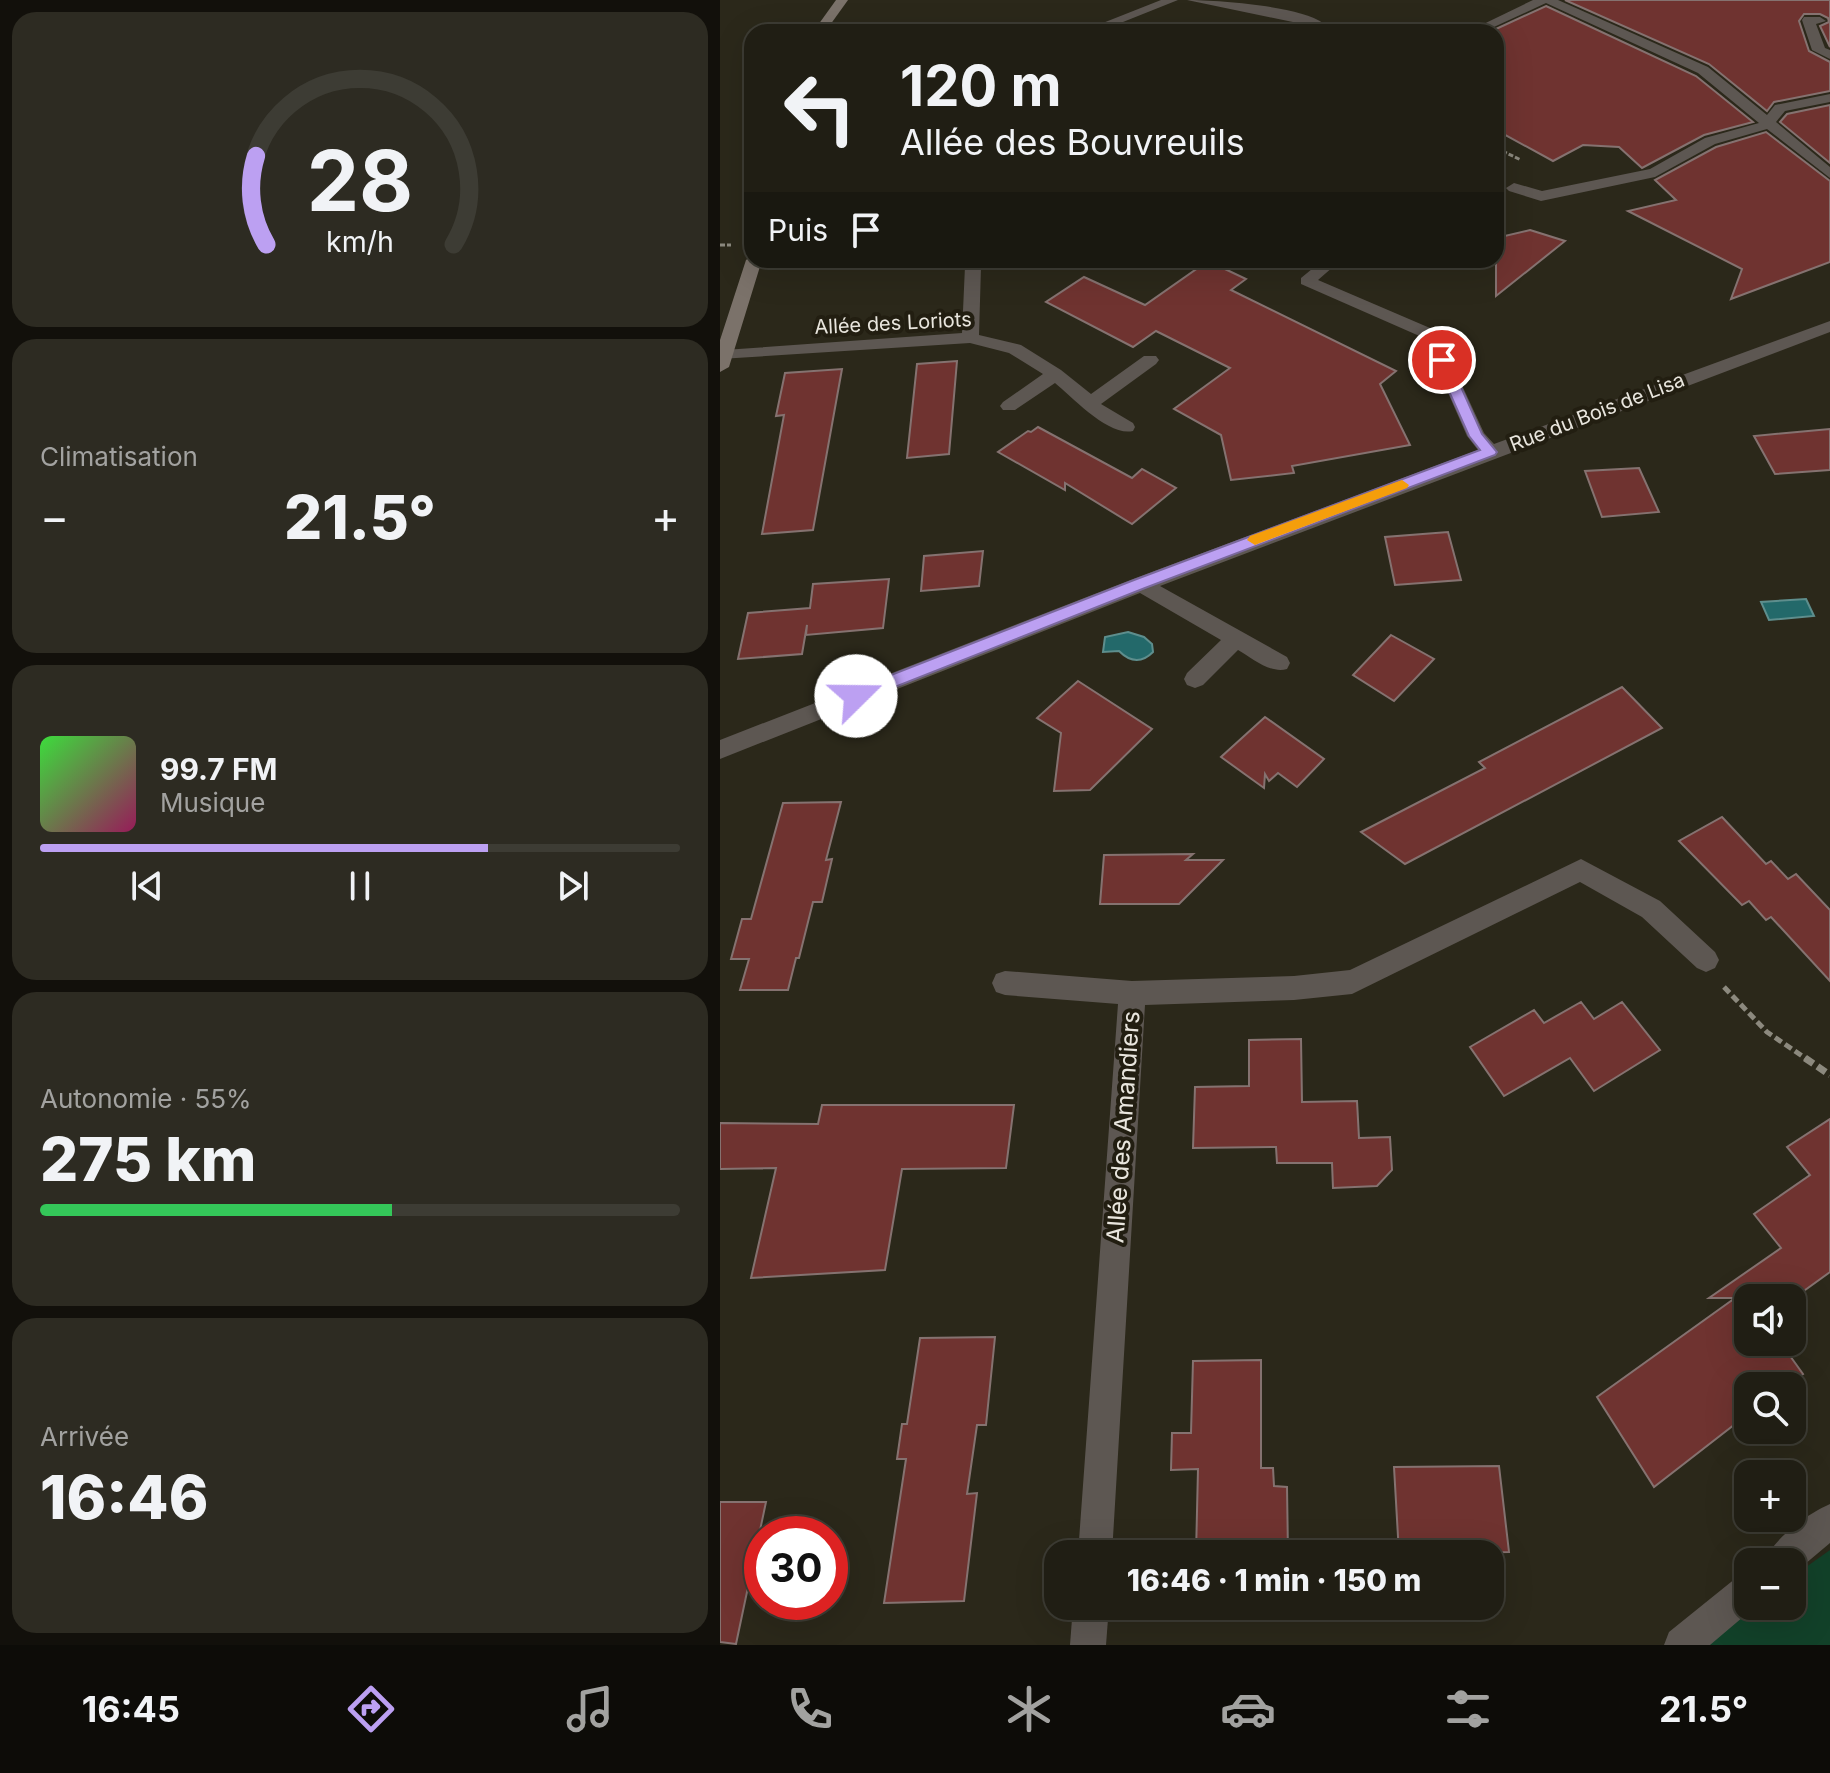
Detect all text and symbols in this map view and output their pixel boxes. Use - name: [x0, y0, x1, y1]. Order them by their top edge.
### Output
- text: 120 m: [900, 52, 1062, 120]
- icon: left: [768, 56, 872, 160]
- text: Allée des Bouvreuils: [900, 120, 1245, 164]
- text: 28: [307, 130, 413, 231]
- icon: arrive: [844, 208, 888, 252]
- text: Puis: [768, 212, 828, 248]
- text: km/h: [326, 224, 394, 259]
- street label: Allée des Loriots: [814, 307, 972, 339]
- pin: [1408, 326, 1476, 394]
- icon: arrive: [1420, 338, 1464, 382]
- street label: Rue du Bois de Lisa: [1506, 368, 1688, 456]
- text: Climatisation: [40, 441, 198, 472]
- text: 21.5°: [284, 481, 436, 553]
- text: −: [40, 490, 69, 544]
- text: +: [651, 490, 680, 544]
- position arrow: [814, 654, 898, 738]
- text: 99.7 FM: [160, 751, 277, 787]
- text: Musique: [160, 787, 265, 818]
- icon: previous: [125, 864, 169, 908]
- icon: pause: [338, 864, 382, 908]
- icon: next: [551, 864, 595, 908]
- street label: Allée des Amandiers: [1100, 1010, 1146, 1244]
- text: Autonomie · 55%: [40, 1083, 252, 1114]
- text: 275 km: [40, 1123, 256, 1195]
- map controls: [1734, 1284, 1806, 1620]
- button: sound: [1734, 1284, 1806, 1356]
- button: search: [1734, 1372, 1806, 1444]
- text: Arrivée: [40, 1421, 129, 1452]
- button: +: [1734, 1460, 1806, 1532]
- text: 16:46: [40, 1461, 208, 1533]
- speed limit sign: 30: [744, 1516, 848, 1620]
- button: −: [1734, 1548, 1806, 1620]
- text: 16:46 · 1 min · 150 m: [1127, 1562, 1421, 1598]
- icon: directions: [343, 1681, 399, 1737]
- icon: music: [562, 1681, 618, 1737]
- icon: phone: [782, 1681, 838, 1737]
- icon: climate: [1001, 1681, 1057, 1737]
- icon: car: [1220, 1681, 1276, 1737]
- icon: filters: [1440, 1681, 1496, 1737]
- text: 16:45: [82, 1687, 180, 1731]
- text: 21.5°: [1659, 1687, 1748, 1731]

